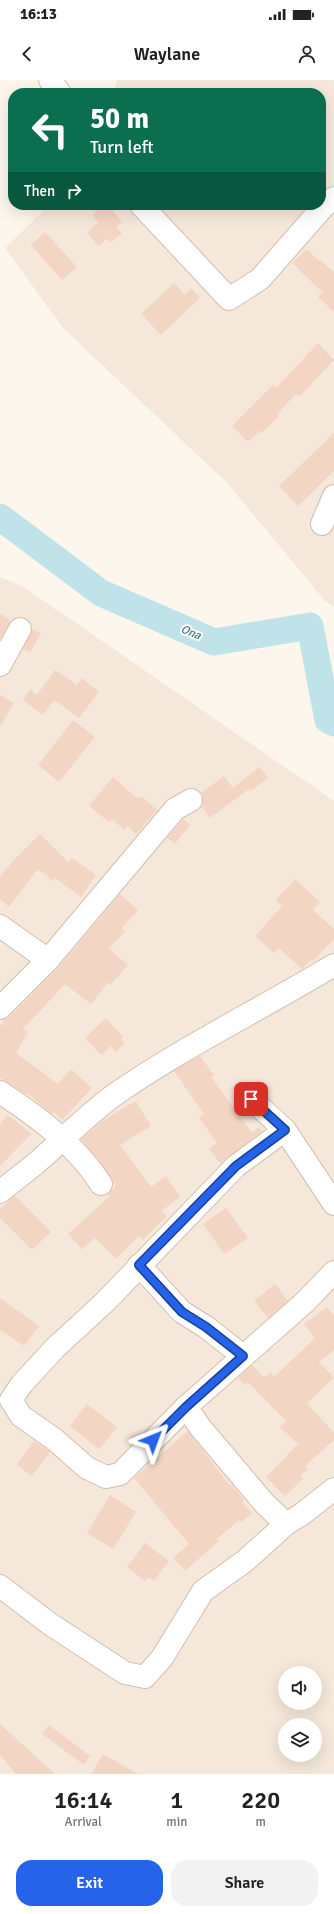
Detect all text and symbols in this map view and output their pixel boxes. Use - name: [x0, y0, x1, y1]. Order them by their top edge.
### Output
- text: 16:13: [20, 5, 57, 23]
- icon: back: [16, 43, 38, 65]
- text: Waylane: [134, 43, 200, 65]
- icon: person: [296, 43, 318, 65]
- text: 50 m: [90, 102, 149, 136]
- icon: left: [24, 104, 76, 156]
- text: Turn left: [90, 136, 153, 158]
- icon: right: [63, 180, 85, 202]
- text: Then: [24, 182, 55, 200]
- water label: Ona: [178, 622, 204, 644]
- pin: [234, 1082, 268, 1116]
- icon: arrive: [240, 1088, 262, 1110]
- position arrow: [132, 1419, 174, 1461]
- map controls: [278, 1666, 322, 1762]
- button: sound: [278, 1666, 322, 1710]
- button: layers: [278, 1718, 322, 1762]
- text: 16:14: [54, 1785, 112, 1815]
- text: 1: [170, 1785, 183, 1815]
- text: 220: [241, 1785, 280, 1815]
- text: Arrival: [64, 1814, 102, 1830]
- text: min: [166, 1814, 187, 1830]
- text: m: [255, 1814, 266, 1830]
- button: Exit: [16, 1860, 163, 1906]
- button: Share: [171, 1860, 318, 1906]

